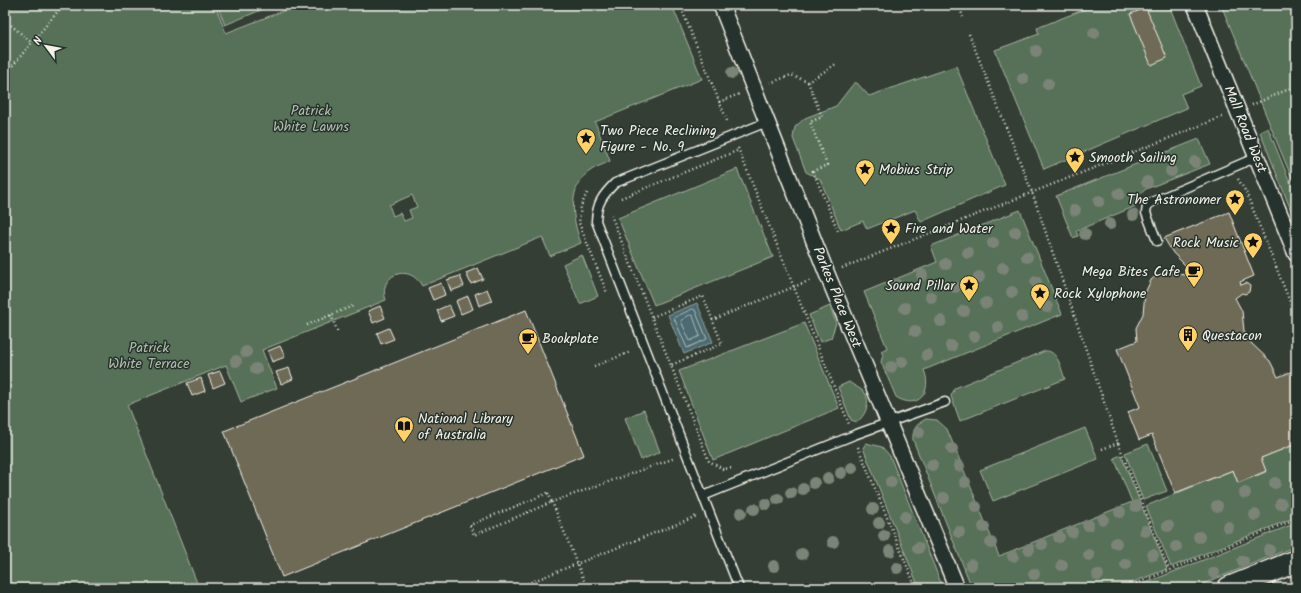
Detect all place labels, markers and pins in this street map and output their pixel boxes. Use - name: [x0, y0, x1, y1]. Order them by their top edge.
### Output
- place label: Two Piece Reclining Figure - No. 9: [600, 120, 717, 158]
- place icon: Two Piece Reclining Figure - No. 9: [575, 127, 597, 155]
- place icon: Smooth Sailing: [1064, 146, 1086, 174]
- place label: Smooth Sailing: [1089, 147, 1177, 169]
- place icon: Mobius Strip: [854, 158, 876, 186]
- place label: Mobius Strip: [879, 159, 953, 181]
- place icon: The Astronomer: [1224, 188, 1246, 216]
- place label: The Astronomer: [1127, 189, 1222, 211]
- place icon: Fire and Water: [880, 217, 902, 245]
- place label: Fire and Water: [905, 218, 994, 240]
- place icon: Rock Music: [1242, 231, 1264, 259]
- place label: Rock Music: [1173, 232, 1239, 254]
- cafe icon: Mega Bites Cafe: [1183, 260, 1205, 288]
- place label: Mega Bites Cafe: [1082, 261, 1181, 283]
- place icon: Sound Pillar: [958, 274, 980, 302]
- place label: Sound Pillar: [885, 275, 956, 297]
- place icon: Rock Xylophone: [1029, 282, 1051, 310]
- place label: Rock Xylophone: [1054, 283, 1147, 305]
- building icon: Questacon: [1177, 324, 1199, 352]
- place label: Questacon: [1202, 325, 1262, 347]
- cafe icon: Bookplate: [517, 327, 539, 355]
- place label: Bookplate: [542, 328, 599, 350]
- place label: National Library of Australia: [418, 408, 513, 446]
- library icon: National Library of Australia: [393, 415, 415, 443]

